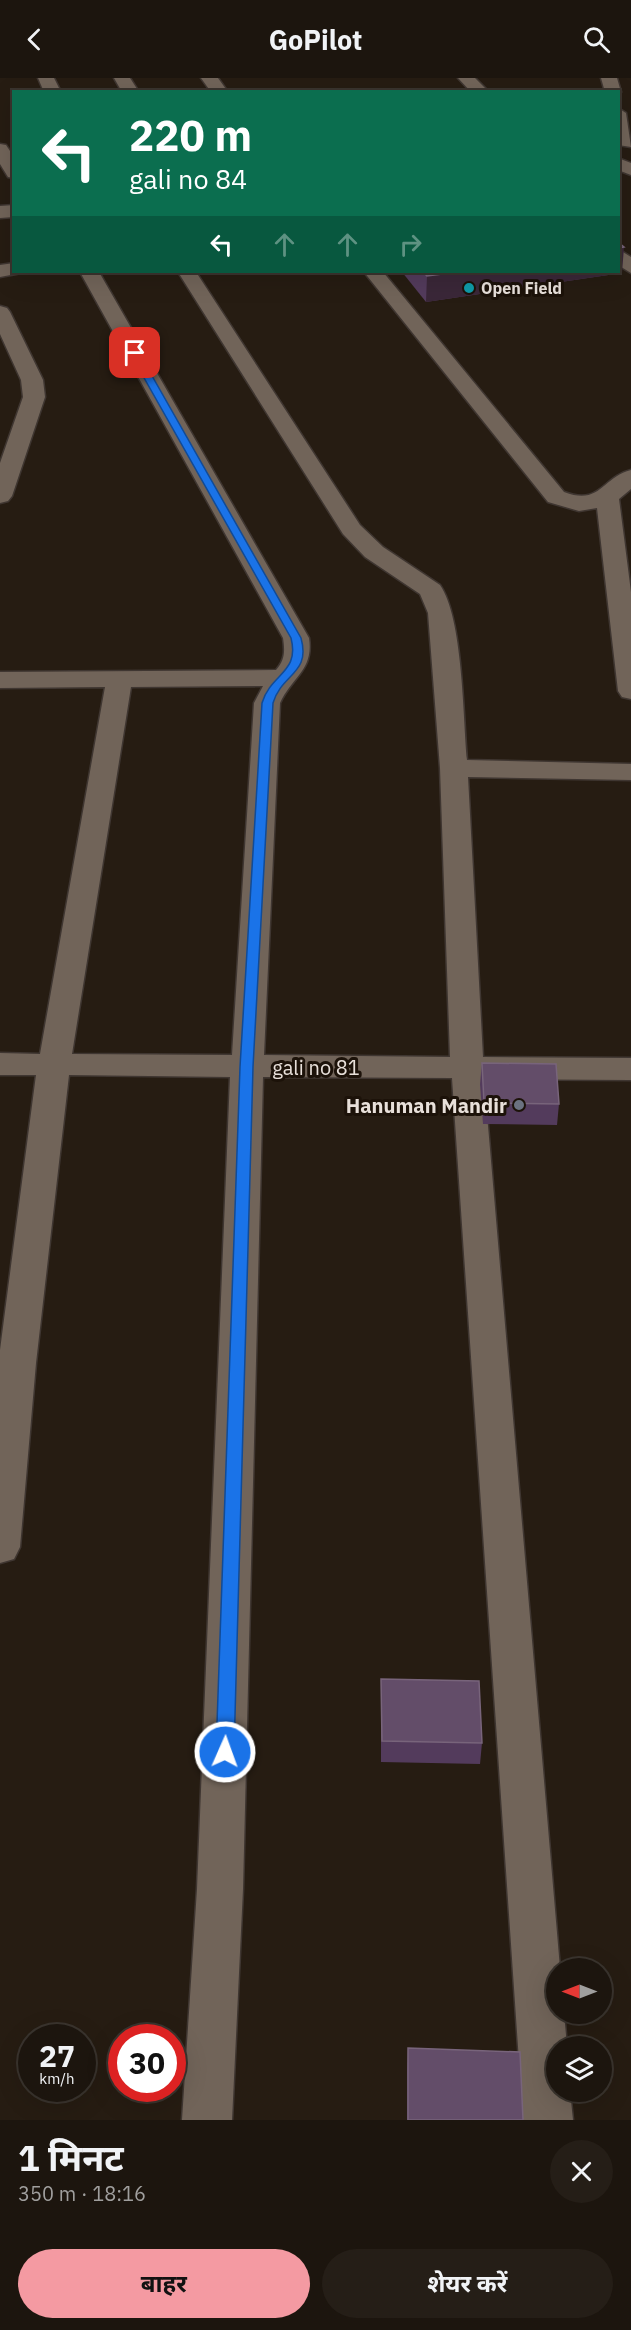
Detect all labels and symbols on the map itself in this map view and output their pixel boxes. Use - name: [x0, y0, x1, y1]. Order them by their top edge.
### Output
- place label: Open Field: [481, 278, 562, 298]
- marker: Open Field: [462, 281, 476, 295]
- pin: [109, 327, 160, 378]
- street label: gali no 81: [272, 1054, 360, 1081]
- place label: Hanuman Mandir: [346, 1092, 507, 1119]
- marker: Hanuman Mandir: [512, 1098, 526, 1112]
- position arrow: [193, 1720, 257, 1784]
- north arrow: [546, 1958, 612, 2024]
- speed limit sign: 30: [108, 2024, 186, 2102]

